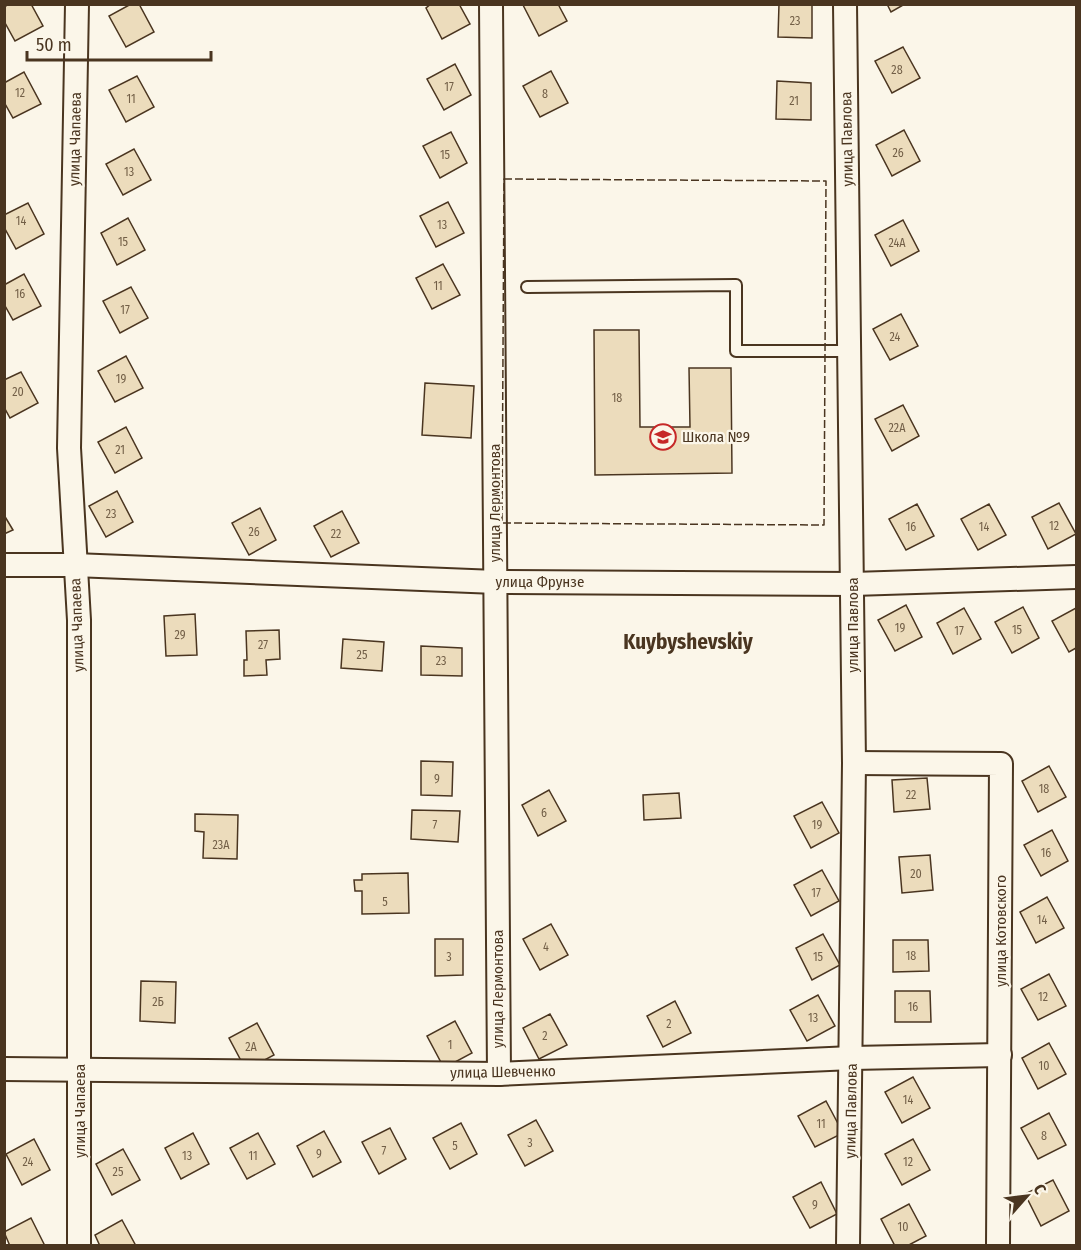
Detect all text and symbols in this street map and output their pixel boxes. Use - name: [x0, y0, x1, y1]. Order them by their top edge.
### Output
- house number: 23: [790, 14, 800, 28]
- scale bar: [27, 24, 212, 62]
- text: 50 m: [36, 34, 72, 56]
- house number: 28: [891, 63, 903, 77]
- house number: 17: [444, 80, 454, 94]
- house number: 12: [15, 86, 25, 100]
- house number: 8: [542, 87, 548, 101]
- street label: улица Павлова: [837, 91, 857, 187]
- street label: улица Чапаева: [65, 92, 85, 186]
- house number: 11: [126, 92, 136, 106]
- house number: 21: [789, 94, 799, 108]
- house number: 26: [892, 146, 904, 160]
- house number: 15: [440, 148, 451, 162]
- house number: 13: [124, 165, 134, 179]
- house number: 14: [16, 214, 26, 228]
- house number: 13: [437, 218, 447, 232]
- house number: 15: [118, 235, 129, 249]
- house number: 24А: [888, 236, 906, 250]
- house number: 11: [433, 279, 443, 293]
- house number: 16: [15, 287, 25, 301]
- house number: 17: [120, 303, 130, 317]
- house number: 24: [890, 330, 901, 344]
- house number: 19: [116, 372, 126, 386]
- house number: 20: [12, 385, 24, 399]
- house number: 18: [612, 391, 622, 405]
- house number: 22А: [889, 421, 906, 435]
- school or university icon: Школа №9: [648, 422, 678, 452]
- place label: Школа №9: [682, 428, 750, 446]
- house number: 21: [115, 443, 125, 457]
- street label: улица Лермонтова: [486, 444, 504, 562]
- house number: 23: [106, 507, 116, 521]
- house number: 12: [1049, 519, 1059, 533]
- house number: 16: [906, 520, 916, 534]
- house number: 14: [979, 520, 989, 534]
- house number: 26: [248, 525, 260, 539]
- house number: 22: [331, 527, 341, 541]
- street label: улица Фрунзе: [496, 573, 584, 591]
- street label: улица Павлова: [844, 577, 862, 673]
- street label: улица Чапаева: [66, 578, 88, 672]
- house number: 19: [895, 621, 905, 635]
- house number: 15: [1012, 623, 1023, 637]
- house number: 17: [954, 624, 964, 638]
- house number: 29: [174, 628, 186, 642]
- district label: Kuybyshevskiy: [623, 629, 754, 655]
- house number: 27: [258, 638, 268, 652]
- house number: 25: [357, 648, 368, 662]
- house number: 23: [436, 654, 446, 668]
- house number: 9: [434, 772, 440, 786]
- house number: 18: [1039, 782, 1049, 796]
- house number: 22: [906, 788, 916, 802]
- house number: 6: [541, 806, 547, 820]
- house number: 7: [433, 818, 438, 832]
- house number: 19: [812, 818, 822, 832]
- house number: 23А: [213, 838, 230, 852]
- house number: 16: [1041, 846, 1051, 860]
- house number: 20: [910, 867, 922, 881]
- street label: улица Котовского: [992, 875, 1010, 987]
- house number: 17: [811, 886, 821, 900]
- house number: 5: [382, 895, 388, 909]
- house number: 14: [1037, 913, 1047, 927]
- street label: улица Лермонтова: [489, 930, 507, 1048]
- house number: 4: [543, 940, 549, 954]
- house number: 18: [906, 949, 916, 963]
- house number: 3: [446, 950, 452, 964]
- house number: 15: [813, 950, 824, 964]
- house number: 12: [1038, 990, 1048, 1004]
- house number: 2Б: [152, 995, 164, 1009]
- house number: 16: [908, 1000, 918, 1014]
- house number: 13: [808, 1011, 818, 1025]
- house number: 2: [666, 1017, 672, 1031]
- house number: 2: [542, 1029, 548, 1043]
- house number: 1: [448, 1038, 452, 1052]
- house number: 2А: [245, 1040, 257, 1054]
- house number: 10: [1039, 1059, 1049, 1073]
- street label: улица Шевченко: [450, 1062, 556, 1082]
- street label: улица Павлова: [841, 1063, 861, 1159]
- street label: улица Чапаева: [71, 1064, 89, 1158]
- house number: 14: [903, 1093, 913, 1107]
- house number: 11: [816, 1117, 826, 1131]
- house number: 8: [1041, 1129, 1047, 1143]
- house number: 3: [527, 1136, 533, 1150]
- house number: 5: [452, 1139, 458, 1153]
- house number: 7: [382, 1144, 387, 1158]
- house number: 9: [316, 1147, 322, 1161]
- house number: 13: [182, 1149, 192, 1163]
- house number: 11: [248, 1149, 258, 1163]
- house number: 24: [23, 1155, 34, 1169]
- house number: 12: [903, 1155, 913, 1169]
- house number: 25: [113, 1165, 124, 1179]
- north arrow: [997, 1166, 1057, 1226]
- text: С: [1029, 1181, 1050, 1198]
- house number: 9: [812, 1198, 818, 1212]
- house number: 10: [898, 1220, 908, 1234]

